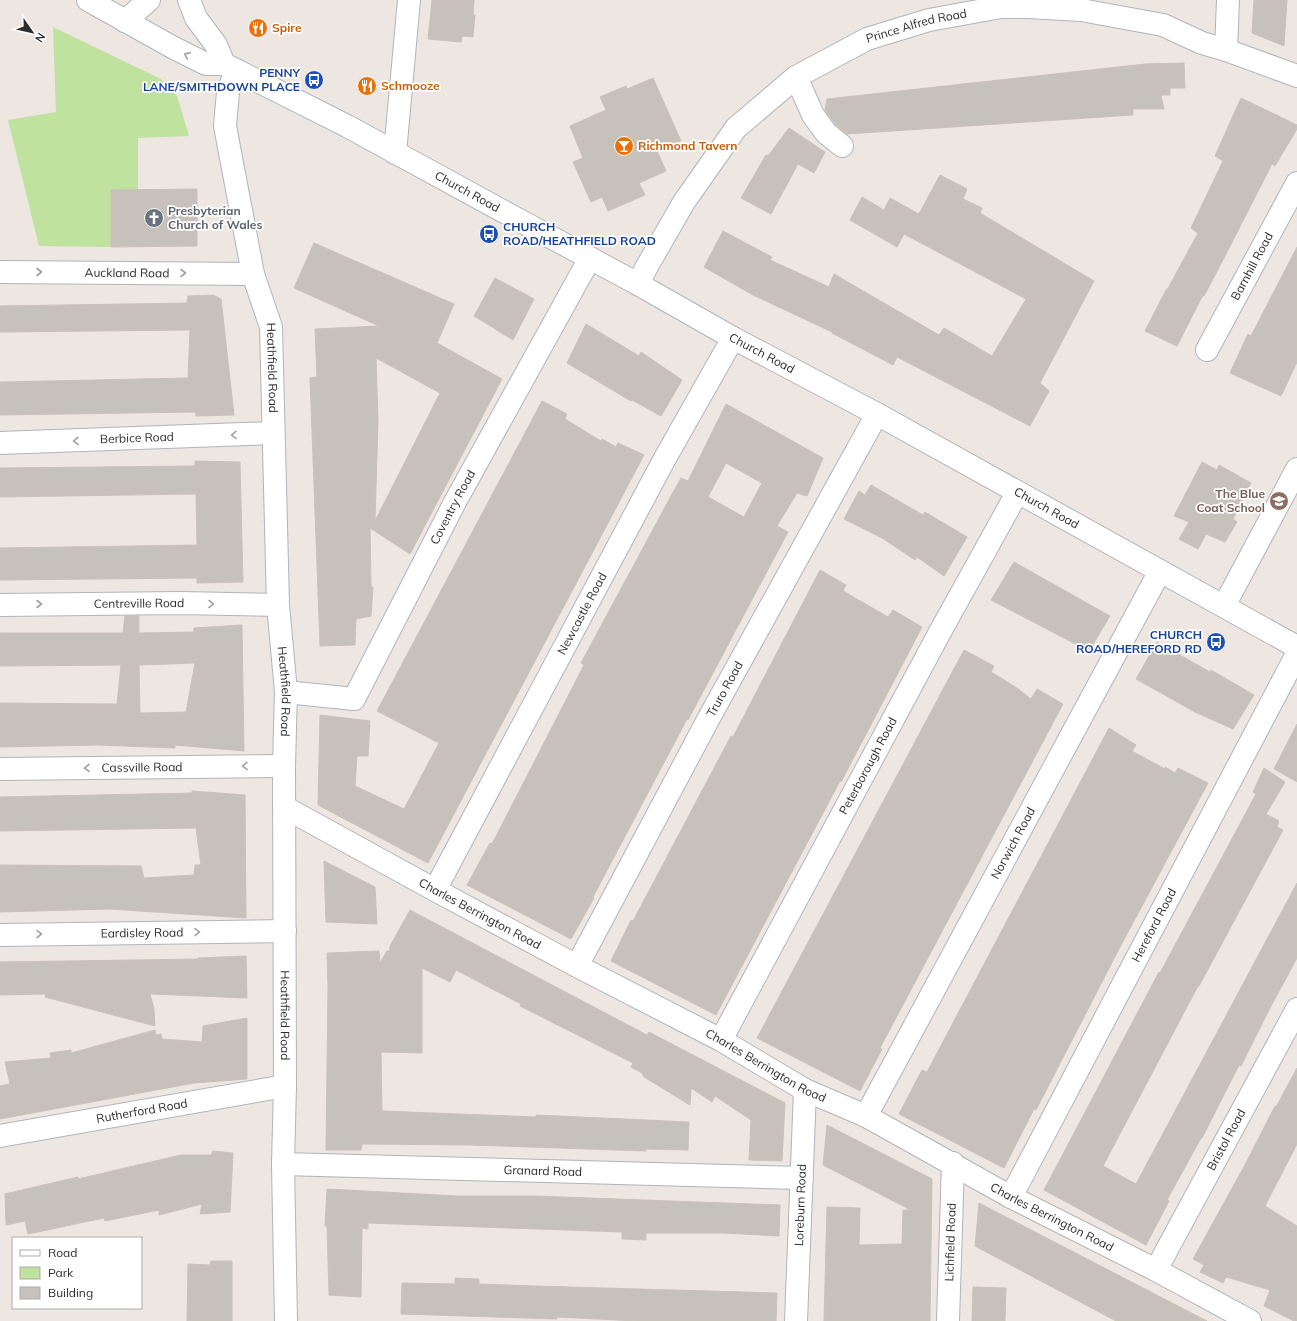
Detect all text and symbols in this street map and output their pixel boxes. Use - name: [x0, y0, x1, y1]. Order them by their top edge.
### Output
- street label: Prince Alfred Road: [864, 5, 968, 46]
- north arrow: [12, 12, 52, 52]
- restaurant icon: Spire: [247, 17, 269, 39]
- place label: Spire: [272, 20, 302, 35]
- text: N: [32, 30, 48, 45]
- one-way arrow: [184, 52, 191, 60]
- place label: PENNY LANE/SMITHDOWN PLACE: [143, 65, 300, 94]
- bus stop icon: PENNY LANE/SMITHDOWN PLACE: [303, 69, 325, 91]
- restaurant icon: Schmooze: [356, 75, 378, 97]
- place label: Schmooze: [381, 78, 440, 93]
- bar icon: Richmond Tavern: [613, 135, 635, 157]
- place label: Richmond Tavern: [638, 138, 738, 153]
- street label: Church Road: [432, 167, 503, 215]
- place label: Presbyterian Church of Wales: [168, 203, 262, 232]
- church icon: Presbyterian Church of Wales: [143, 207, 165, 229]
- place label: CHURCH ROAD/HEATHFIELD ROAD: [503, 219, 656, 248]
- bus stop icon: CHURCH ROAD/HEATHFIELD ROAD: [478, 223, 500, 245]
- street label: Barnhill Road: [1227, 230, 1276, 303]
- street label: Auckland Road: [85, 265, 169, 280]
- one-way arrow: [36, 268, 42, 276]
- one-way arrow: [180, 269, 186, 277]
- street label: Heathfield Road: [264, 323, 281, 413]
- street label: Church Road: [727, 329, 797, 376]
- street label: Berbice Road: [100, 429, 174, 446]
- one-way arrow: [231, 430, 237, 439]
- one-way arrow: [73, 436, 79, 445]
- street label: Coventry Road: [426, 467, 478, 547]
- street label: Church Road: [1012, 484, 1082, 532]
- place label: The Blue Coat School: [1196, 486, 1265, 515]
- school or university icon: The Blue Coat School: [1268, 490, 1290, 512]
- street label: Newcastle Road: [554, 570, 610, 657]
- street label: Centreville Road: [94, 595, 184, 611]
- one-way arrow: [36, 600, 42, 608]
- one-way arrow: [208, 600, 214, 608]
- place label: CHURCH ROAD/HEREFORD RD: [1076, 627, 1202, 656]
- bus stop icon: CHURCH ROAD/HEREFORD RD: [1205, 631, 1227, 653]
- street label: Heathfield Road: [275, 646, 294, 737]
- street label: Truro Road: [703, 658, 746, 719]
- street label: Peterborough Road: [835, 715, 900, 817]
- street label: Cassville Road: [101, 759, 183, 775]
- one-way arrow: [242, 762, 248, 770]
- one-way arrow: [84, 764, 90, 772]
- street label: Norwich Road: [987, 804, 1038, 881]
- street label: Charles Berrington Road: [416, 875, 544, 952]
- street label: Hereford Road: [1128, 886, 1179, 965]
- street label: Eardisley Road: [101, 924, 183, 941]
- one-way arrow: [194, 928, 200, 937]
- one-way arrow: [36, 930, 42, 938]
- street label: Heathfield Road: [278, 970, 293, 1061]
- street label: Charles Berrington Road: [703, 1025, 829, 1105]
- street label: Rutherford Road: [95, 1095, 189, 1126]
- street label: Bristol Road: [1203, 1106, 1249, 1173]
- street label: Granard Road: [503, 1162, 582, 1179]
- street label: Loreburn Road: [791, 1164, 809, 1246]
- street label: Charles Berrington Road: [988, 1179, 1116, 1254]
- street label: Lichfield Road: [941, 1203, 959, 1281]
- legend: [12, 1237, 142, 1309]
- text: Road: [48, 1245, 77, 1260]
- text: Park: [48, 1265, 74, 1280]
- text: Building: [48, 1285, 93, 1300]

